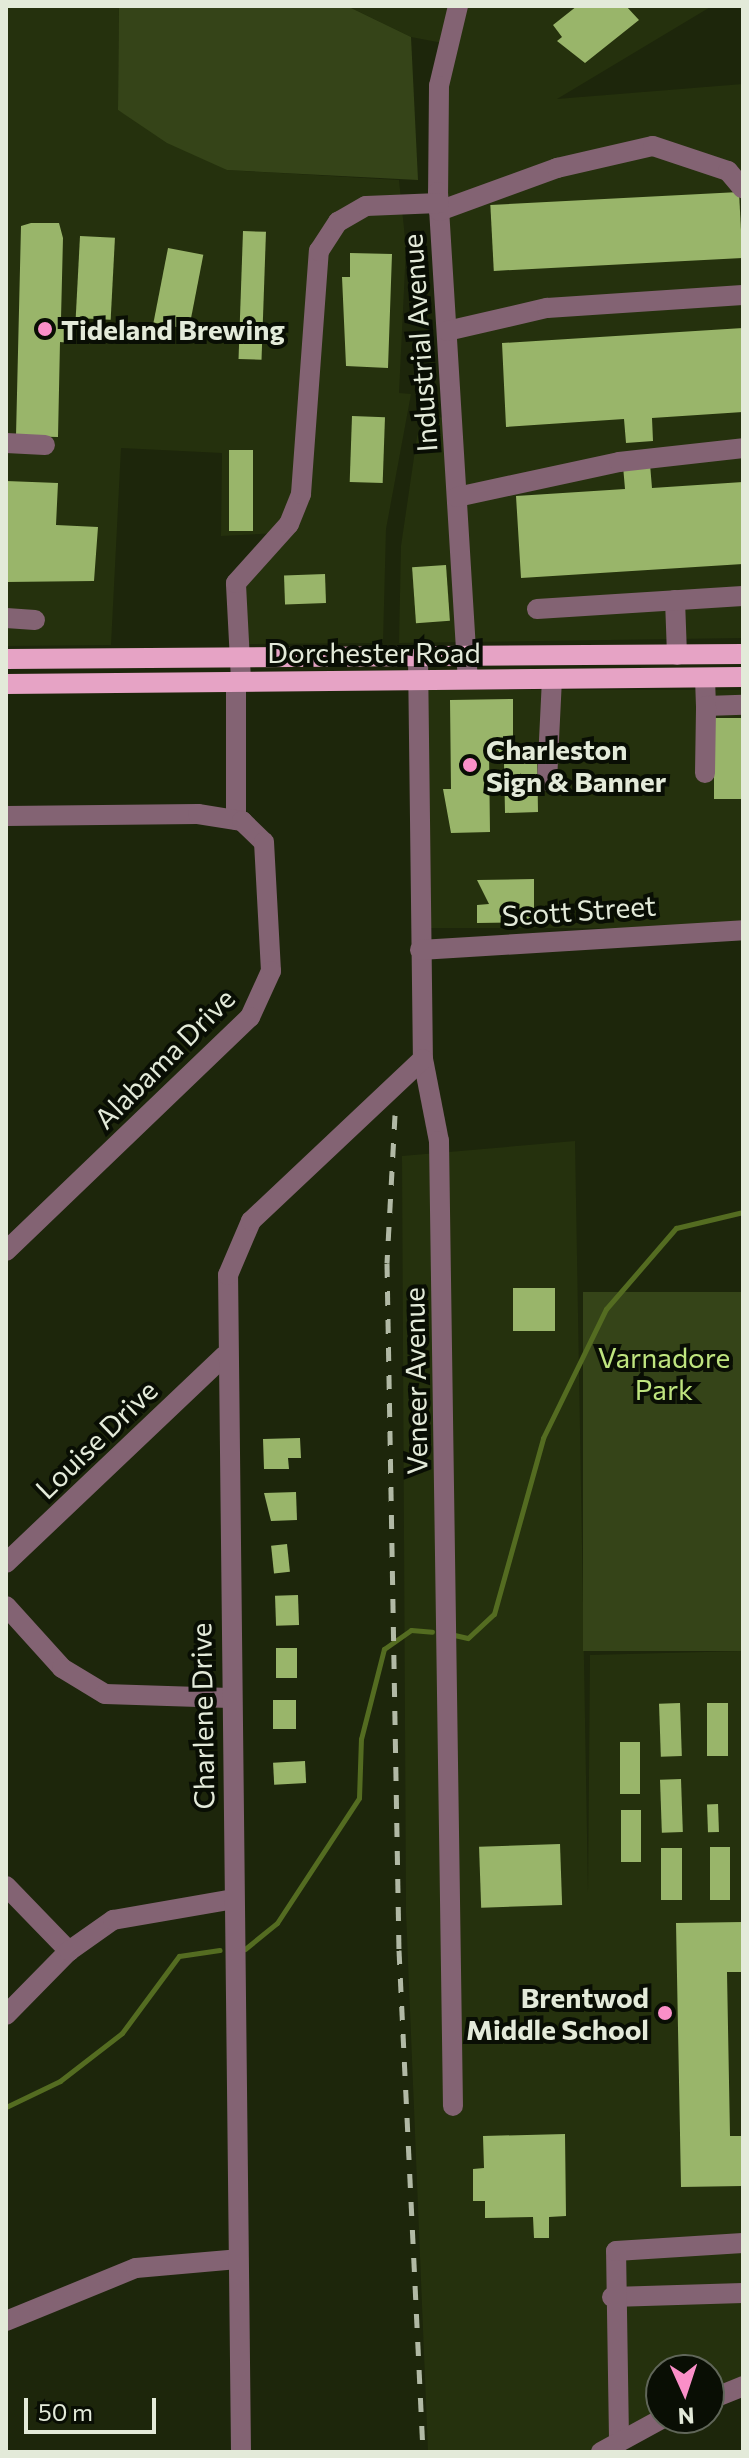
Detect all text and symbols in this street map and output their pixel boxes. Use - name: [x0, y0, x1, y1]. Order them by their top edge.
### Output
- street label: Industrial Avenue: [395, 233, 443, 453]
- place label: Tideland Brewing: [61, 312, 285, 346]
- marker: Tideland Brewing: [36, 320, 54, 338]
- street label: Dorchester Road: [267, 635, 481, 669]
- place label: Charleston Sign & Banner: [486, 732, 666, 798]
- marker: Charleston Sign & Banner: [461, 756, 479, 774]
- street label: Scott Street: [501, 888, 657, 932]
- street label: Alabama Drive: [87, 981, 241, 1135]
- street label: Veneer Avenue: [397, 1287, 433, 1475]
- park label: Varnadore Park: [598, 1340, 730, 1406]
- street label: Louise Drive: [28, 1373, 164, 1505]
- street label: Charlene Drive: [184, 1622, 220, 1810]
- place label: Brentwod Middle School: [466, 1980, 649, 2046]
- marker: Brentwod Middle School: [656, 2004, 674, 2022]
- north arrow: [645, 2354, 725, 2434]
- scale bar: [28, 2382, 160, 2432]
- text: 50 m: [38, 2397, 93, 2426]
- text: N: [677, 2403, 695, 2430]

